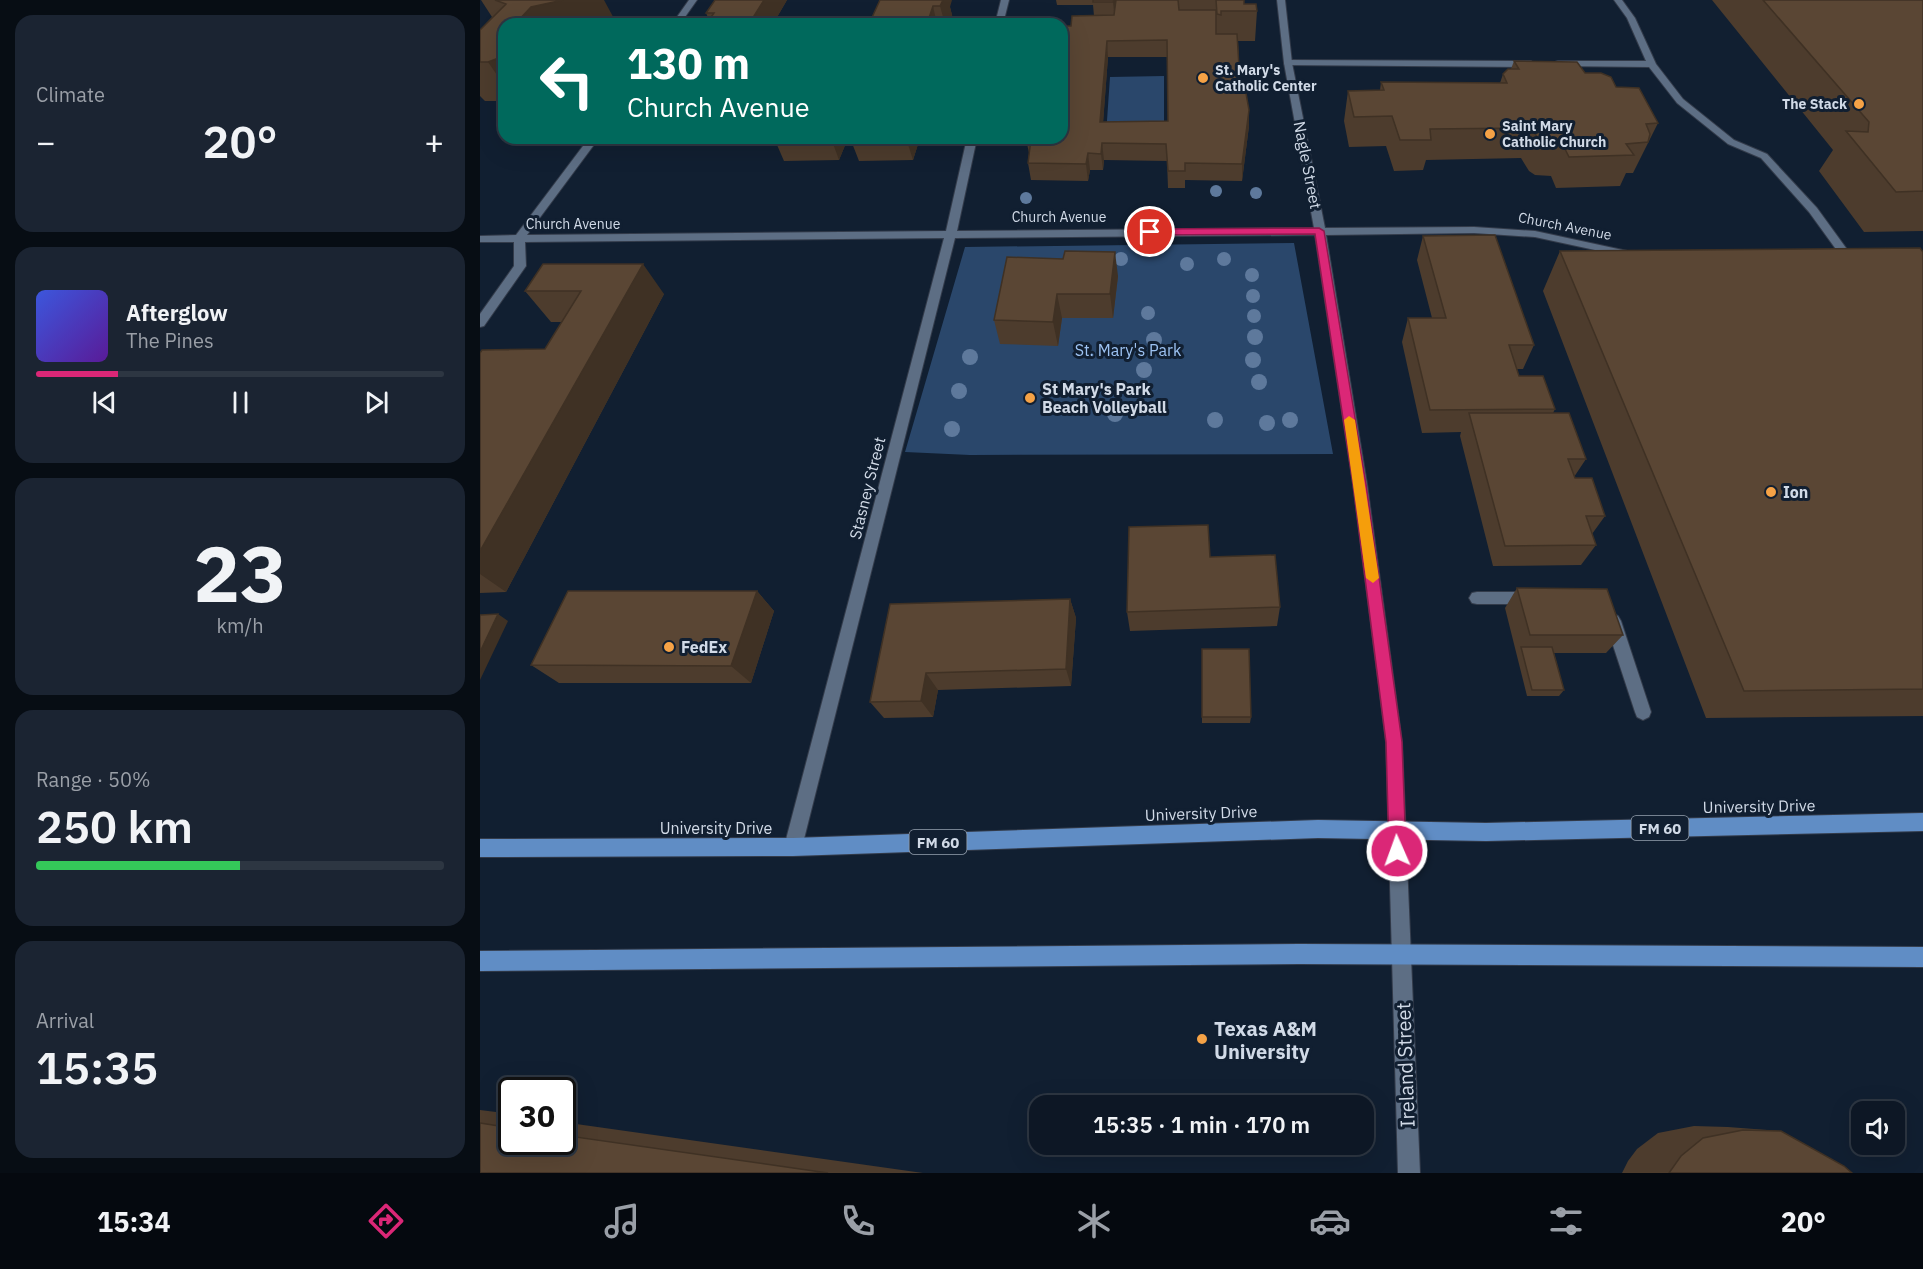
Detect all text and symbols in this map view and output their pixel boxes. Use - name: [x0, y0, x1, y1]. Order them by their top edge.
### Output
- text: 130 m: [627, 36, 750, 91]
- icon: left: [528, 42, 606, 120]
- place label: St. Mary's Catholic Center: [1215, 61, 1317, 95]
- marker: St. Mary's Catholic Center: [1196, 71, 1210, 85]
- text: Climate: [36, 81, 105, 108]
- text: Church Avenue: [627, 89, 810, 124]
- place label: The Stack: [1782, 95, 1848, 113]
- marker: The Stack: [1852, 97, 1866, 111]
- text: 20°: [202, 112, 278, 170]
- place label: Saint Mary Catholic Church: [1502, 117, 1606, 151]
- street label: Nagle Street: [1290, 119, 1326, 211]
- text: −: [36, 120, 56, 163]
- text: +: [424, 120, 444, 163]
- marker: Saint Mary Catholic Church: [1483, 127, 1497, 141]
- pin: [1124, 206, 1175, 257]
- street label: Church Avenue: [1012, 208, 1107, 226]
- street label: Church Avenue: [1517, 208, 1614, 244]
- street label: Church Avenue: [526, 215, 621, 233]
- icon: arrive: [1133, 215, 1166, 248]
- text: Afterglow: [126, 298, 228, 327]
- text: The Pines: [126, 327, 214, 354]
- park label: St. Mary's Park: [1075, 340, 1182, 360]
- place label: St Mary's Park Beach Volleyball: [1042, 379, 1167, 417]
- icon: previous: [88, 386, 121, 419]
- icon: pause: [224, 386, 257, 419]
- icon: next: [360, 386, 393, 419]
- marker: St Mary's Park Beach Volleyball: [1023, 391, 1037, 405]
- street label: Stasney Street: [845, 435, 889, 541]
- place label: Ion: [1783, 482, 1808, 502]
- marker: Ion: [1764, 485, 1778, 499]
- text: 23: [193, 522, 287, 623]
- text: km/h: [216, 612, 264, 639]
- place label: FedEx: [681, 637, 727, 657]
- marker: FedEx: [662, 640, 676, 654]
- text: Range · 50%: [36, 766, 151, 793]
- street label: University Drive: [1703, 795, 1816, 817]
- text: 250 km: [36, 797, 193, 855]
- street label: University Drive: [1144, 801, 1258, 825]
- road number: FM 60: [1632, 816, 1688, 840]
- street label: University Drive: [660, 818, 773, 838]
- position arrow: [1365, 819, 1429, 883]
- road number: FM 60: [910, 830, 966, 854]
- street label: Ireland Street: [1389, 1002, 1421, 1128]
- text: Arrival: [36, 1007, 94, 1034]
- place label: Texas A&M University: [1214, 1015, 1317, 1065]
- marker: Texas A&M University: [1195, 1032, 1209, 1046]
- text: 15:35: [36, 1038, 158, 1096]
- speed limit sign: 30: [498, 1077, 576, 1155]
- map controls: [1851, 1101, 1905, 1155]
- button: sound: [1851, 1101, 1905, 1155]
- text: 15:35 · 1 min · 170 m: [1093, 1110, 1310, 1139]
- icon: directions: [365, 1200, 407, 1242]
- icon: music: [601, 1200, 643, 1242]
- icon: phone: [837, 1200, 879, 1242]
- icon: climate: [1073, 1200, 1115, 1242]
- icon: car: [1309, 1200, 1351, 1242]
- icon: filters: [1545, 1200, 1587, 1242]
- text: 15:34: [97, 1204, 171, 1239]
- text: 20°: [1781, 1204, 1826, 1239]

